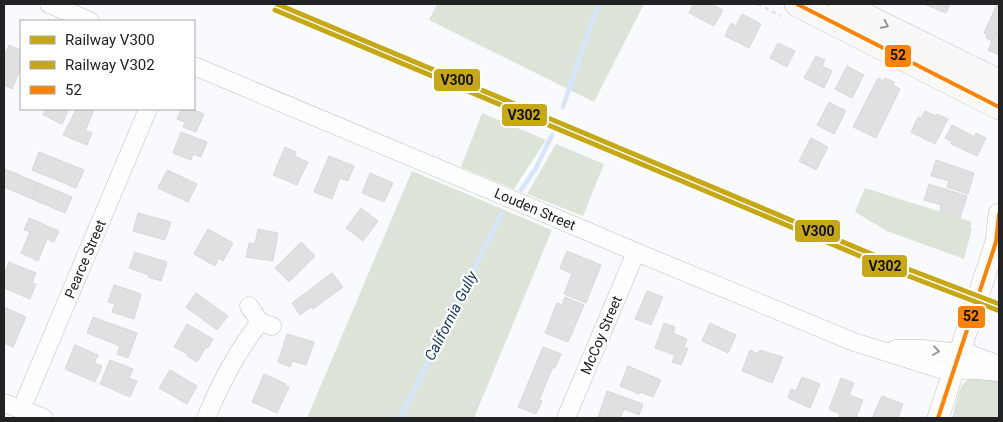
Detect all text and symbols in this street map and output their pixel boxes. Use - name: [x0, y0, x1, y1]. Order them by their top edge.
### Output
- one-way arrow: [880, 19, 889, 30]
- legend: [20, 20, 195, 110]
- text: Railway V300: [65, 31, 155, 49]
- line badge: 52: [884, 44, 912, 68]
- text: 52: [890, 47, 906, 63]
- text: Railway V302: [65, 56, 155, 74]
- line badge: V300: [433, 68, 481, 92]
- text: V300: [440, 72, 474, 88]
- text: 52: [65, 81, 82, 99]
- line badge: V302: [501, 103, 548, 127]
- text: V302: [507, 107, 541, 123]
- street label: Louden Street: [492, 185, 578, 233]
- street label: Pearce Street: [61, 217, 109, 301]
- line badge: V300: [794, 219, 841, 243]
- text: V300: [801, 223, 835, 239]
- line badge: V302: [861, 254, 908, 278]
- text: V302: [868, 258, 902, 274]
- water label: California Gully: [421, 267, 482, 364]
- street label: McCoy Street: [577, 293, 625, 377]
- line badge: 52: [957, 305, 986, 329]
- text: 52: [963, 308, 979, 324]
- one-way arrow: [932, 345, 940, 356]

